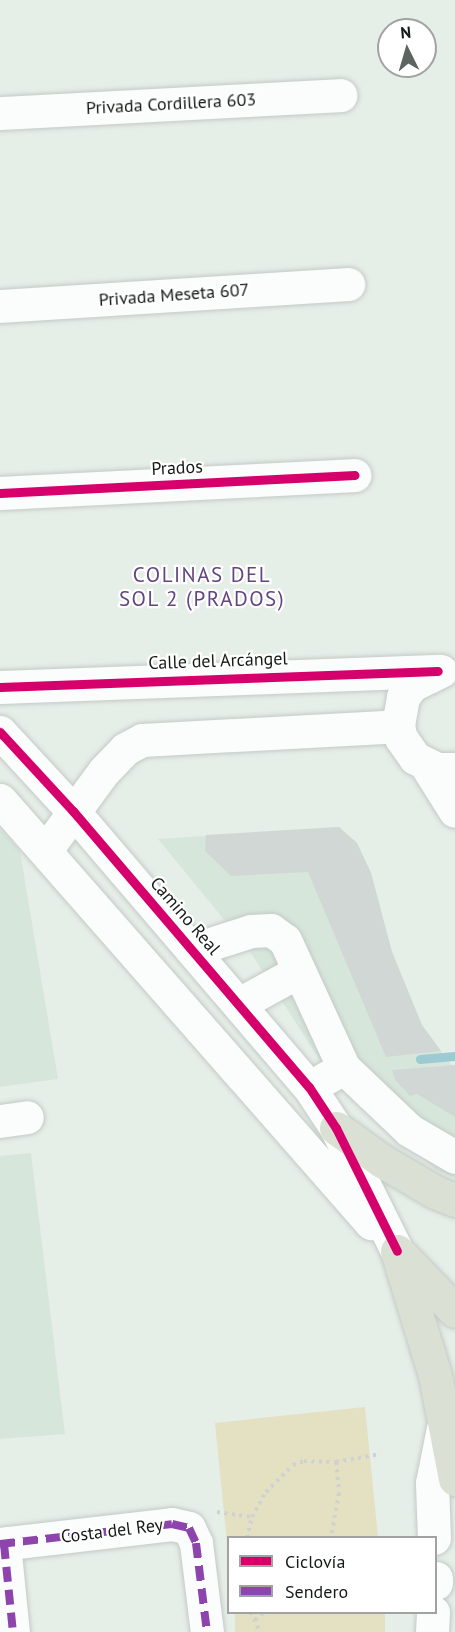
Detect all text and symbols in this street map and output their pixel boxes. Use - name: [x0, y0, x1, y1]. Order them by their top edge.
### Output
- north arrow: [377, 18, 437, 78]
- text: N: [399, 22, 412, 42]
- street label: Privada Cordillera 603: [85, 89, 257, 119]
- street label: Privada Meseta 607: [98, 279, 250, 311]
- street label: Prados: [151, 456, 203, 480]
- district label: COLINAS DEL SOL 2 (PRADOS): [118, 562, 286, 612]
- street label: Calle del Arcángel: [148, 648, 288, 674]
- street label: Camino Real: [145, 873, 225, 959]
- street label: Costa del Rey: [60, 1514, 164, 1548]
- legend: [227, 1536, 437, 1614]
- text: Ciclovía: [285, 1550, 345, 1573]
- text: Sendero: [285, 1580, 348, 1603]

